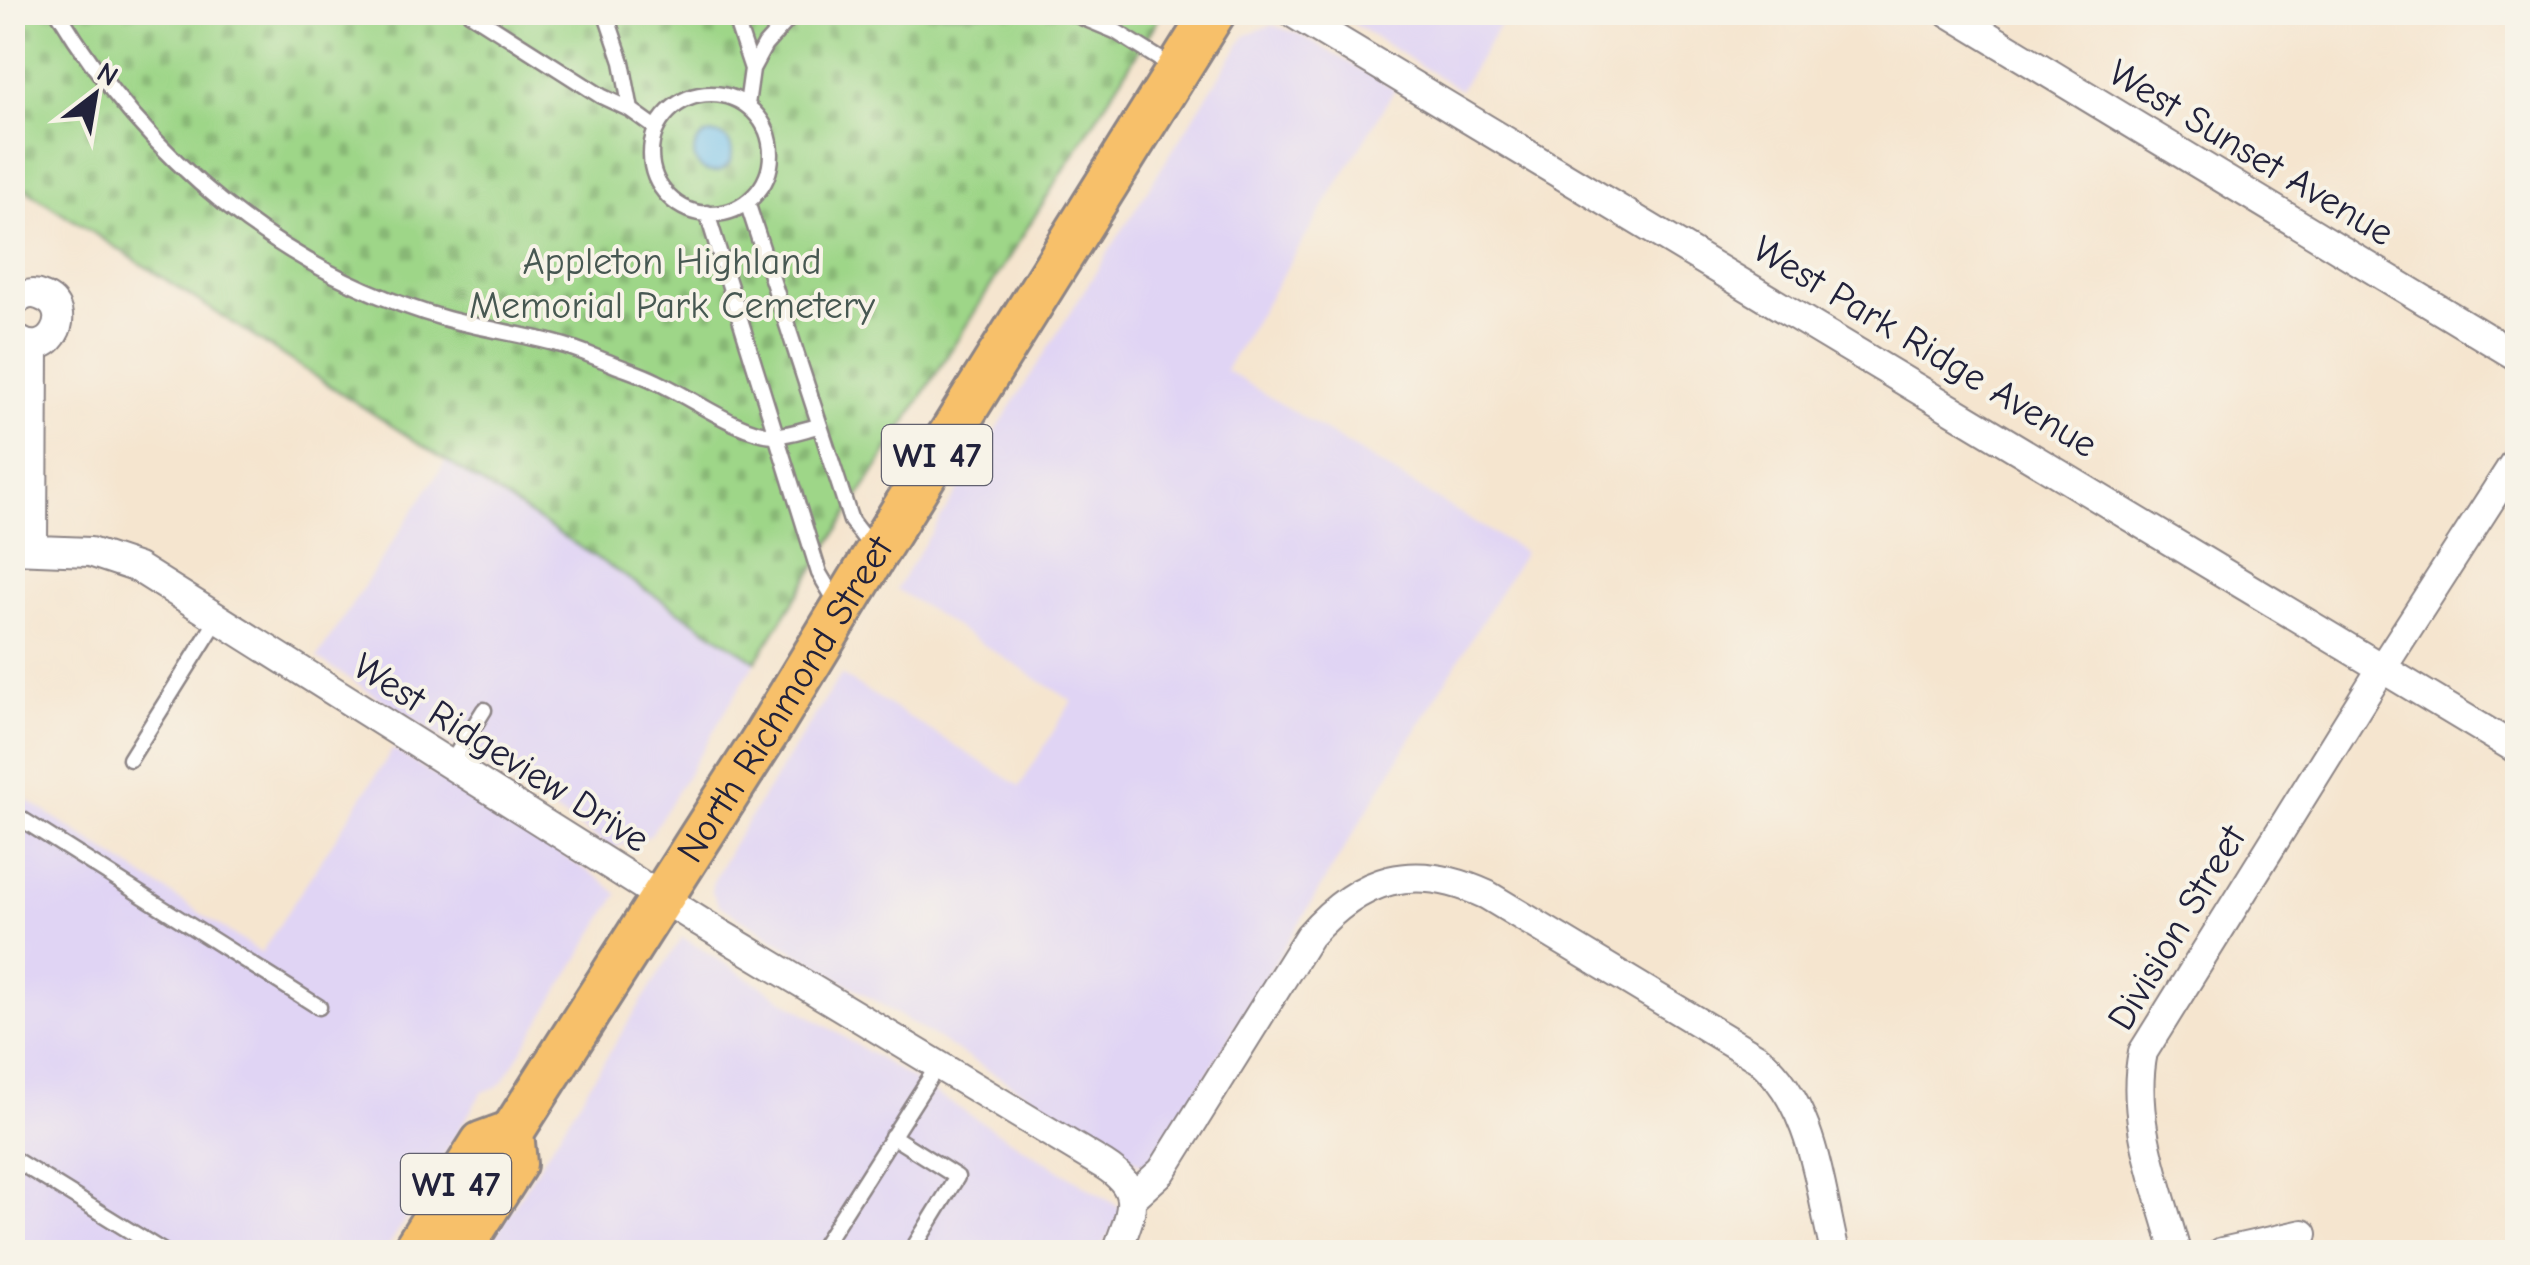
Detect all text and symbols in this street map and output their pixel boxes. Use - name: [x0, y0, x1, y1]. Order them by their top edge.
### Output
- north arrow: [45, 45, 145, 145]
- street label: West Sunset Avenue: [2101, 51, 2401, 255]
- text: N: [91, 56, 123, 93]
- street label: West Park Ridge Avenue: [1745, 227, 2105, 467]
- park label: Appleton Highland Memorial Park Cemetery: [469, 240, 875, 328]
- road number: WI 47: [882, 425, 992, 485]
- street label: North Richmond Street: [668, 528, 903, 871]
- street label: West Ridgeview Drive: [345, 644, 657, 862]
- street label: Division Street: [2099, 817, 2256, 1038]
- road number: WI 47: [401, 1154, 511, 1214]

